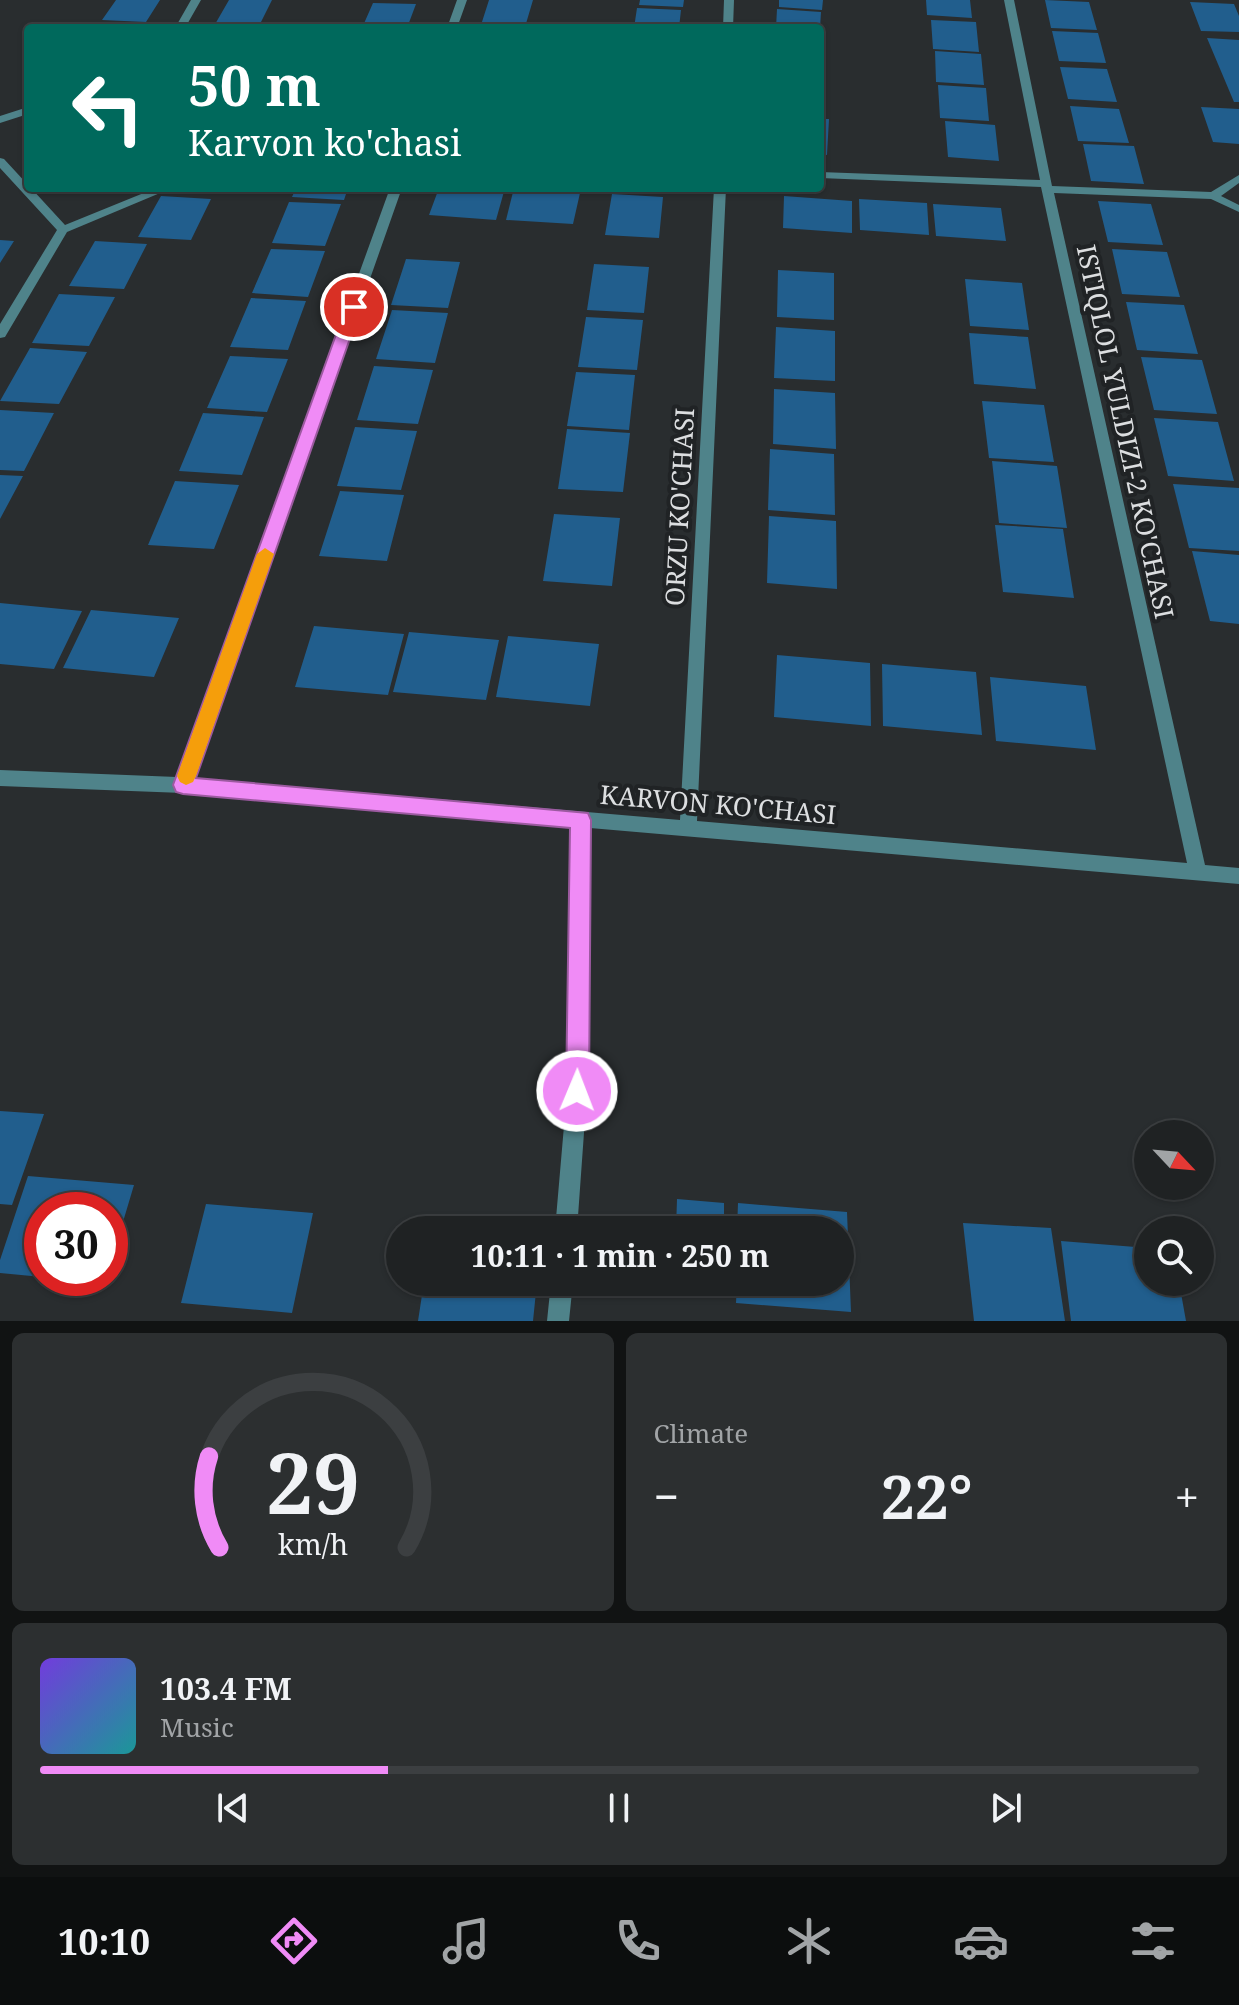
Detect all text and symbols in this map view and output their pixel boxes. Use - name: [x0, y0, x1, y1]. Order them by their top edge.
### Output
- text: 50 m: [188, 46, 321, 122]
- icon: left: [56, 56, 160, 160]
- text: Karvon ko'chasi: [188, 118, 462, 167]
- street label: ISTIQLOL YULDIZI-2 KO'CHASI: [1069, 241, 1183, 622]
- pin: [320, 273, 388, 341]
- icon: arrive: [332, 285, 376, 329]
- street label: ORZU KO'CHASI: [656, 407, 702, 607]
- street label: KARVON KO'CHASI: [598, 776, 838, 832]
- position arrow: [535, 1049, 619, 1133]
- north arrow: [1134, 1120, 1214, 1200]
- map controls: [1134, 1120, 1214, 1296]
- speed limit sign: 30: [24, 1192, 128, 1296]
- button: search: [1134, 1216, 1214, 1296]
- text: 10:11 · 1 min · 250 m: [471, 1235, 769, 1276]
- text: Climate: [654, 1415, 748, 1451]
- text: 29: [266, 1425, 360, 1538]
- text: 22°: [881, 1455, 973, 1537]
- text: −: [654, 1466, 679, 1526]
- text: +: [1174, 1466, 1199, 1526]
- text: km/h: [278, 1524, 348, 1563]
- text: 103.4 FM: [160, 1668, 292, 1709]
- text: Music: [160, 1709, 234, 1745]
- icon: previous: [211, 1786, 255, 1830]
- icon: pause: [597, 1786, 641, 1830]
- icon: next: [984, 1786, 1028, 1830]
- icon: directions: [266, 1913, 322, 1969]
- icon: music: [438, 1913, 494, 1969]
- icon: phone: [610, 1913, 666, 1969]
- icon: climate: [781, 1913, 837, 1969]
- icon: car: [953, 1913, 1009, 1969]
- icon: filters: [1125, 1913, 1181, 1969]
- text: 10:10: [58, 1917, 150, 1966]

